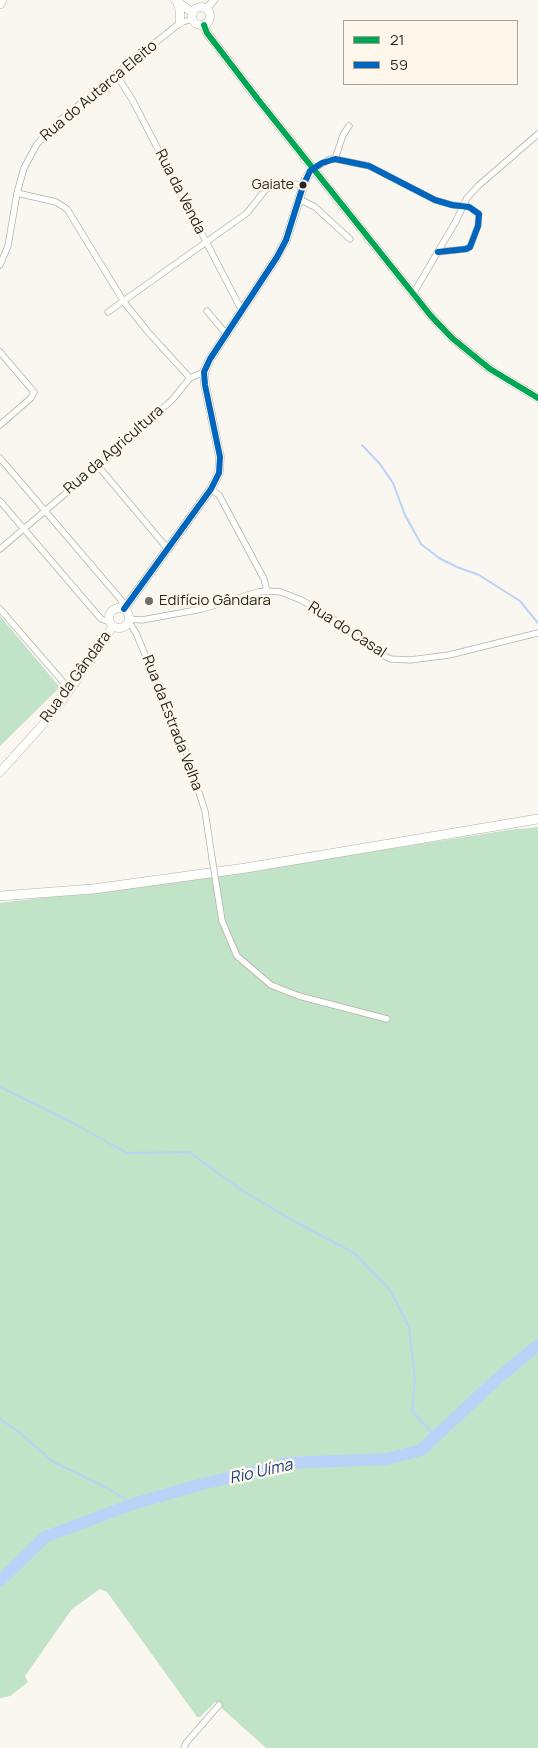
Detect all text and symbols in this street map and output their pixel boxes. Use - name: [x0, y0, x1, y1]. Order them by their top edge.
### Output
- legend: [343, 20, 518, 85]
- text: 21: [390, 29, 404, 50]
- street label: Rua do Autarca Eleito: [37, 37, 161, 145]
- text: 59: [390, 54, 408, 75]
- street label: Rua da Venda: [151, 147, 209, 237]
- place label: Gaiate: [252, 177, 294, 193]
- marker: Gaiate: [298, 180, 308, 190]
- street label: Rua da Agricultura: [60, 402, 168, 498]
- place label: Edifício Gândara: [159, 592, 271, 610]
- marker: Edifício Gândara: [143, 595, 155, 607]
- street label: Rua do Casal: [305, 598, 389, 662]
- street label: Rua da Gândara: [37, 628, 115, 726]
- street label: Rua da Estrada Velha: [138, 653, 206, 793]
- water label: Rio Uíma: [228, 1455, 294, 1489]

